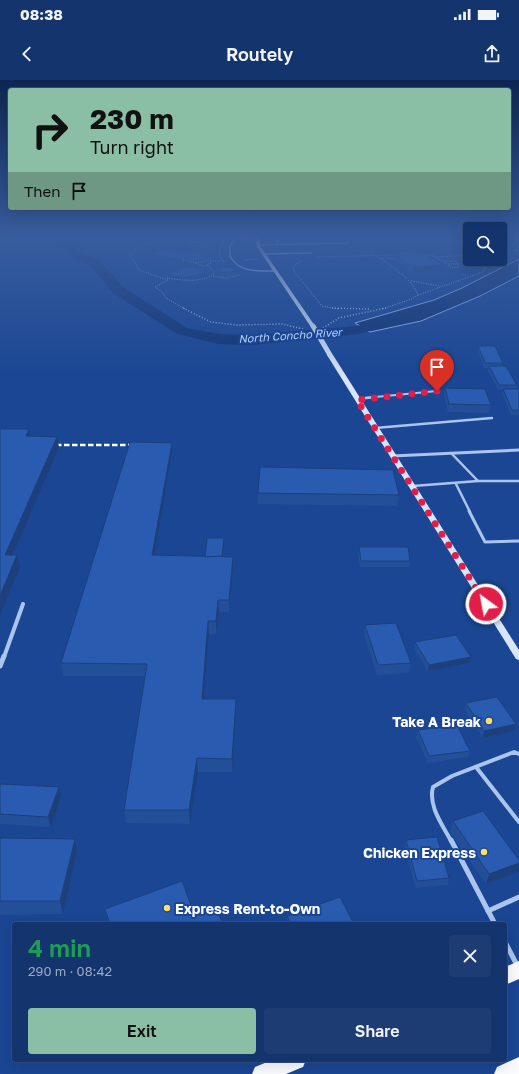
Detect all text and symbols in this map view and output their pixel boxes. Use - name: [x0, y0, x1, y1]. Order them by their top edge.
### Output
- text: 08:38: [20, 5, 63, 23]
- icon: back: [16, 43, 38, 65]
- text: Routely: [226, 43, 293, 65]
- icon: share: [481, 43, 503, 65]
- text: 230 m: [90, 102, 174, 135]
- icon: right: [24, 104, 76, 156]
- text: Turn right: [90, 136, 174, 158]
- icon: arrive: [68, 180, 90, 202]
- text: Then: [24, 182, 60, 200]
- map controls: [463, 222, 507, 266]
- button: search: [463, 222, 507, 266]
- water label: North Concho River: [238, 325, 344, 345]
- pin: [420, 350, 454, 391]
- icon: arrive: [426, 356, 448, 378]
- position arrow: [465, 583, 507, 625]
- place label: Take A Break: [392, 713, 481, 730]
- marker: Take A Break: [484, 716, 494, 726]
- place label: Chicken Express: [363, 844, 476, 861]
- marker: Chicken Express: [479, 847, 489, 857]
- place label: Express Rent-to-Own: [175, 900, 320, 917]
- marker: Express Rent-to-Own: [162, 903, 172, 913]
- text: 4 min: [28, 933, 91, 962]
- button: close: [449, 935, 491, 977]
- text: 290 m · 08:42: [28, 963, 112, 979]
- button: Exit: [28, 1008, 256, 1054]
- button: Share: [264, 1008, 491, 1054]

